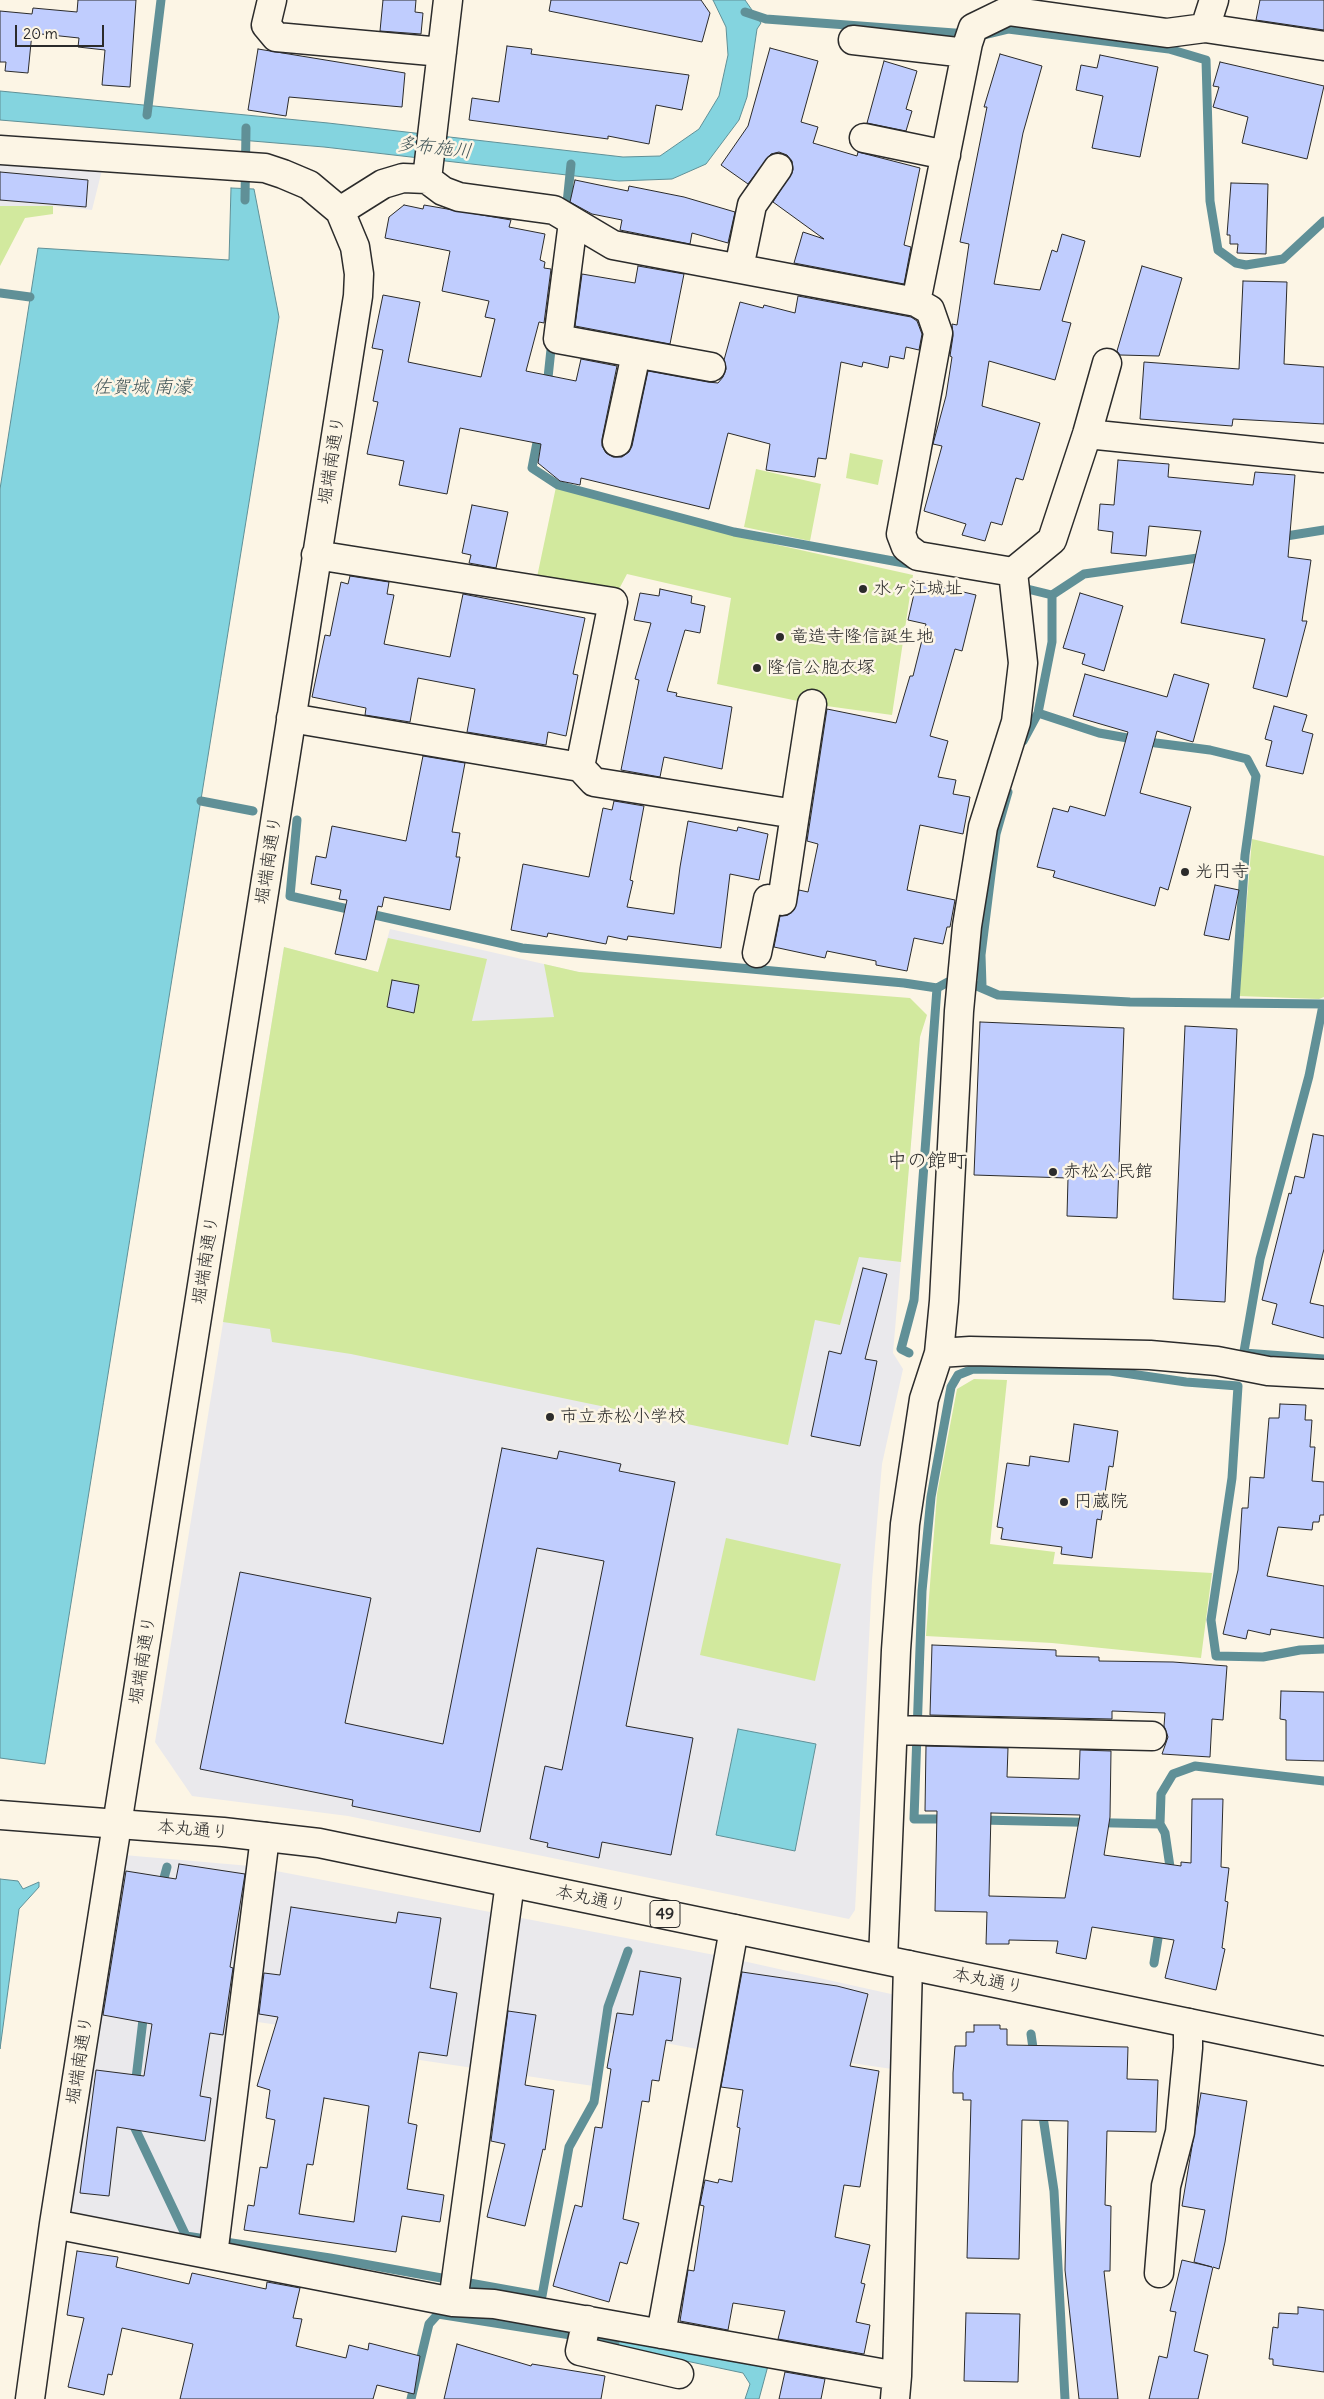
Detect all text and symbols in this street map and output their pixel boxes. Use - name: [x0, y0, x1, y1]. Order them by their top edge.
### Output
- scale bar: [18, 15, 106, 47]
- text: 20 m: [23, 24, 58, 43]
- water label: 多布施川: [395, 133, 473, 163]
- water label: 佐賀城 南濠: [92, 377, 192, 399]
- street label: 堀端南通り: [314, 414, 350, 506]
- place label: 水ヶ江城址: [873, 578, 963, 600]
- marker: 水ヶ江城址: [857, 583, 869, 595]
- place label: 竜造寺隆信誕生地: [790, 626, 934, 648]
- marker: 竜造寺隆信誕生地: [774, 631, 786, 643]
- place label: 隆信公胞衣塚: [767, 657, 875, 679]
- marker: 隆信公胞衣塚: [751, 662, 763, 674]
- street label: 堀端南通り: [251, 814, 287, 906]
- place label: 光円寺: [1195, 861, 1249, 883]
- marker: 光円寺: [1179, 866, 1191, 878]
- district label: 中の館町: [887, 1149, 967, 1173]
- place label: 赤松公民館: [1063, 1161, 1153, 1183]
- marker: 赤松公民館: [1047, 1166, 1059, 1178]
- street label: 堀端南通り: [188, 1214, 224, 1306]
- place label: 市立赤松小学校: [560, 1406, 686, 1428]
- marker: 市立赤松小学校: [544, 1411, 556, 1423]
- place label: 円蔵院: [1074, 1491, 1128, 1513]
- marker: 円蔵院: [1058, 1496, 1070, 1508]
- street label: 堀端南通り: [125, 1614, 161, 1706]
- street label: 本丸通り: [156, 1816, 230, 1844]
- street label: 本丸通り: [554, 1881, 628, 1917]
- road number: 49: [650, 1900, 680, 1928]
- street label: 本丸通り: [951, 1964, 1025, 1998]
- street label: 堀端南通り: [62, 2014, 98, 2106]

